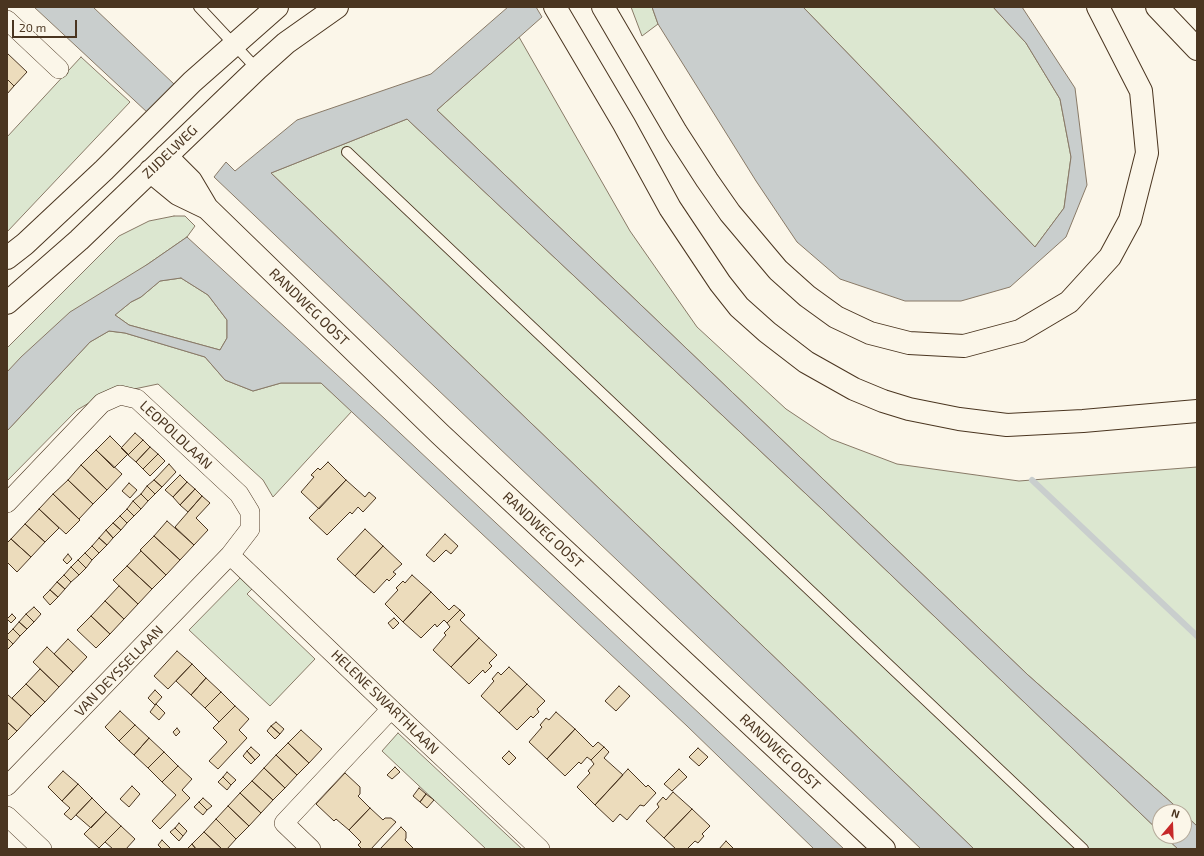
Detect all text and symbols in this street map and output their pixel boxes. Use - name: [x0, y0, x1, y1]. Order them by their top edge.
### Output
- scale bar: [14, 12, 79, 38]
- text: 20 m: [19, 20, 46, 34]
- street label: ZIJDELWEG: [139, 122, 201, 182]
- street label: RANDWEG OOST: [266, 265, 352, 349]
- street label: LEOPOLDLAAN: [136, 397, 216, 473]
- street label: RANDWEG OOST: [499, 488, 587, 572]
- street label: VAN DEYSSELLAAN: [71, 622, 167, 720]
- street label: HELENE SWARTHLAAN: [328, 646, 442, 758]
- street label: RANDWEG OOST: [736, 710, 824, 794]
- north arrow: [1152, 804, 1192, 844]
- text: N: [1170, 806, 1182, 821]

